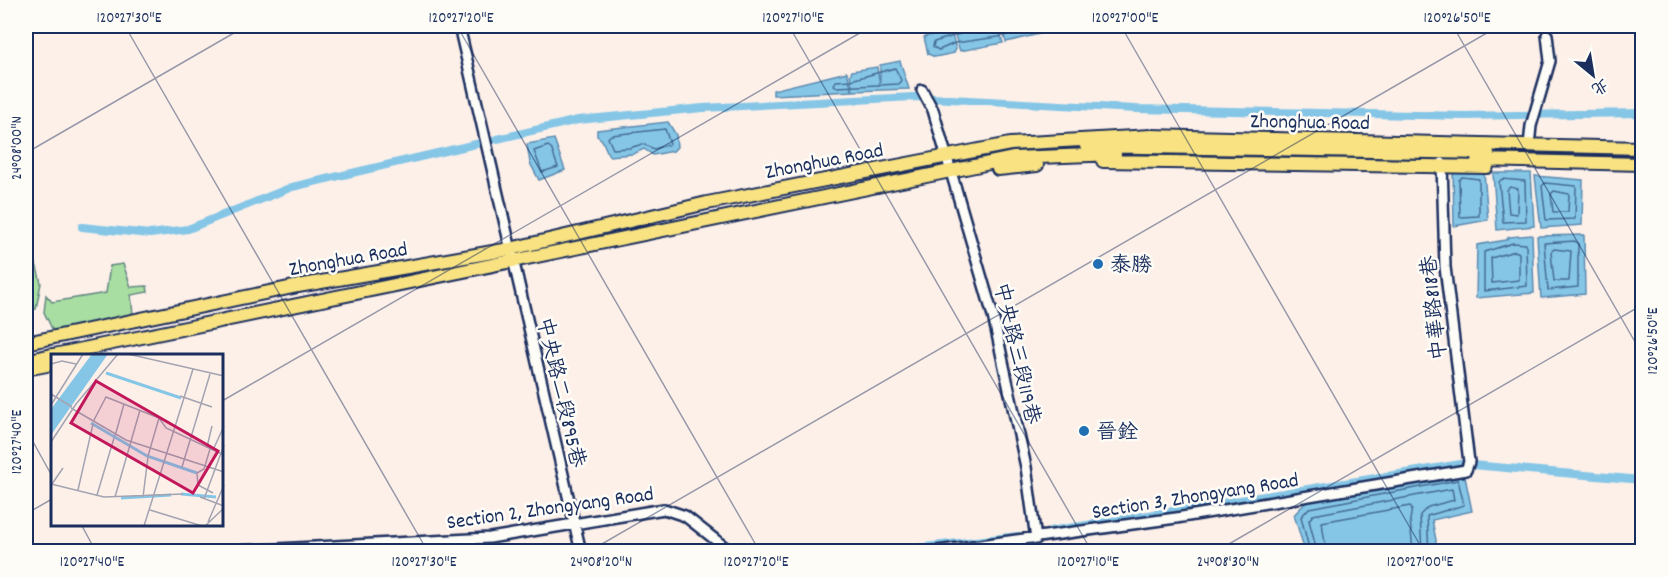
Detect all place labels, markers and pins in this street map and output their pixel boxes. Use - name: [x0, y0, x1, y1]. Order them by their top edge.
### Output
- place label: 泰勝: [1110, 252, 1152, 282]
- marker: 泰勝: [1091, 257, 1105, 271]
- place label: 晉銓: [1096, 419, 1139, 449]
- marker: 晉銓: [1077, 424, 1091, 438]

